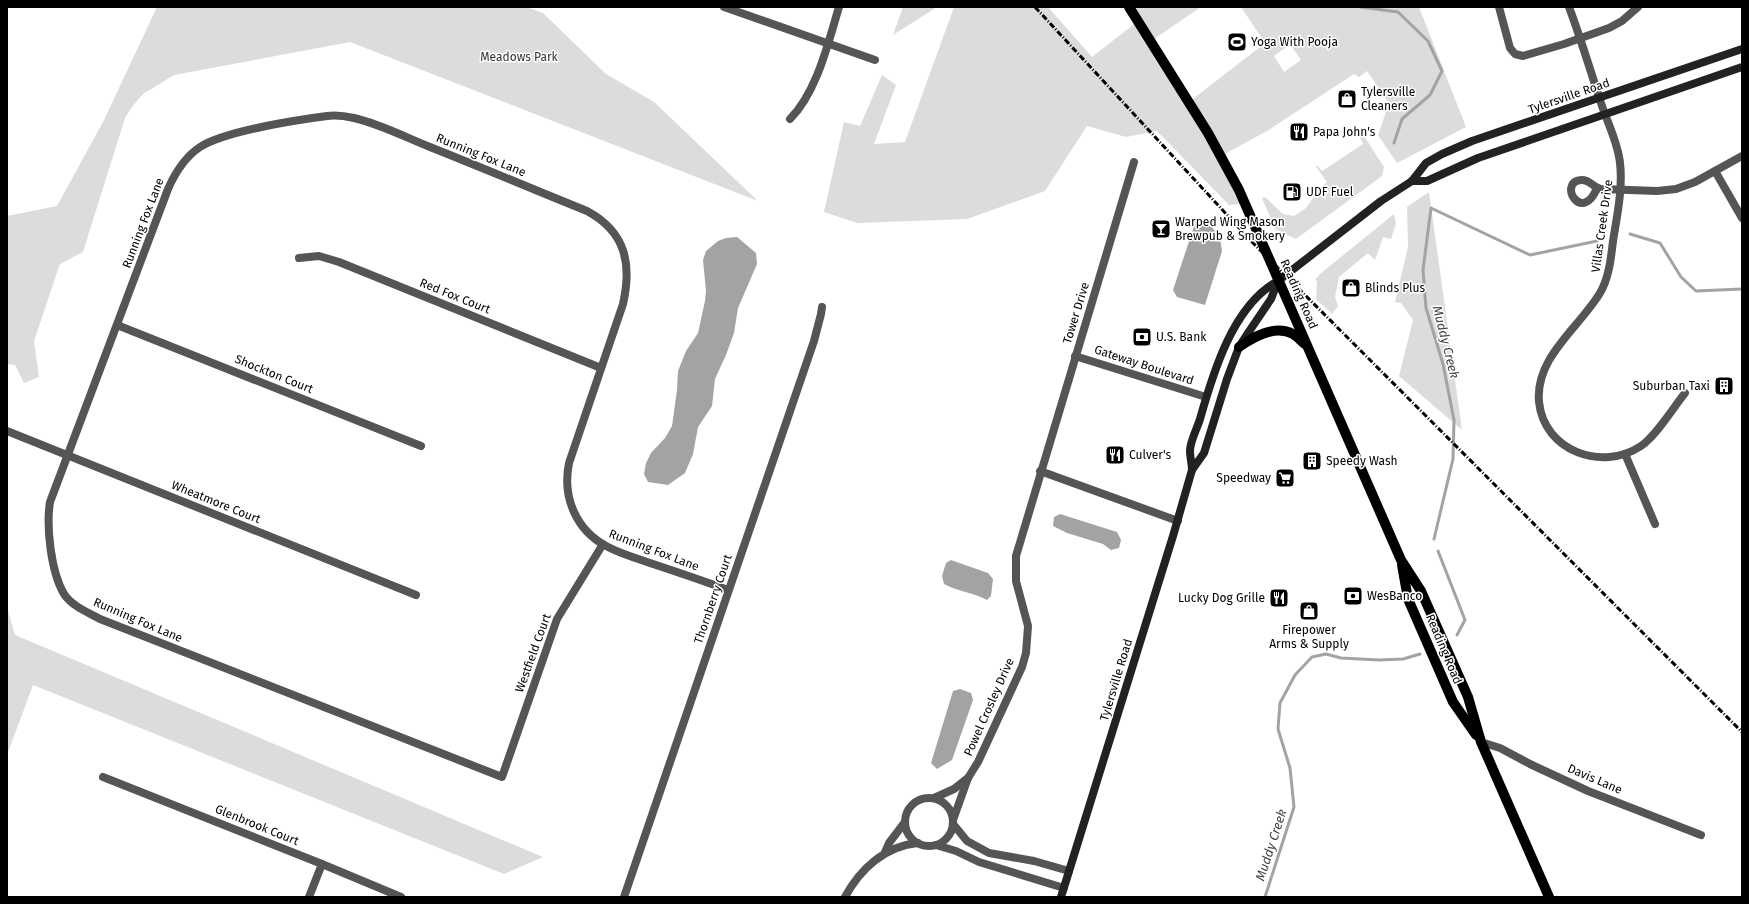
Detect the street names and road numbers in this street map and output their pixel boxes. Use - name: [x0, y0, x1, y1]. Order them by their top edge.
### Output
- street label: Tylersville Road: [1526, 76, 1612, 116]
- street label: Running Fox Lane: [434, 131, 528, 179]
- street label: Running Fox Lane: [119, 176, 167, 270]
- street label: Villas Creek Drive: [1589, 179, 1615, 273]
- street label: Reading Road: [1277, 257, 1321, 331]
- street label: Red Fox Court: [418, 276, 493, 317]
- street label: Tower Drive: [1060, 281, 1092, 345]
- street label: Gateway Boulevard: [1093, 342, 1195, 388]
- street label: Shockton Court: [233, 352, 316, 396]
- street label: Wheatmore Court: [169, 478, 263, 527]
- street label: Running Fox Lane: [607, 526, 701, 574]
- street label: Thornberry Court: [691, 552, 735, 645]
- street label: Running Fox Lane: [91, 595, 185, 645]
- street label: Westfield Court: [512, 611, 554, 694]
- street label: Reading Road: [1423, 612, 1465, 686]
- street label: Tylersville Road: [1097, 637, 1135, 723]
- street label: Powel Crosley Drive: [961, 656, 1017, 758]
- street label: Davis Lane: [1566, 761, 1624, 797]
- street label: Glenbrook Court: [213, 802, 301, 848]

